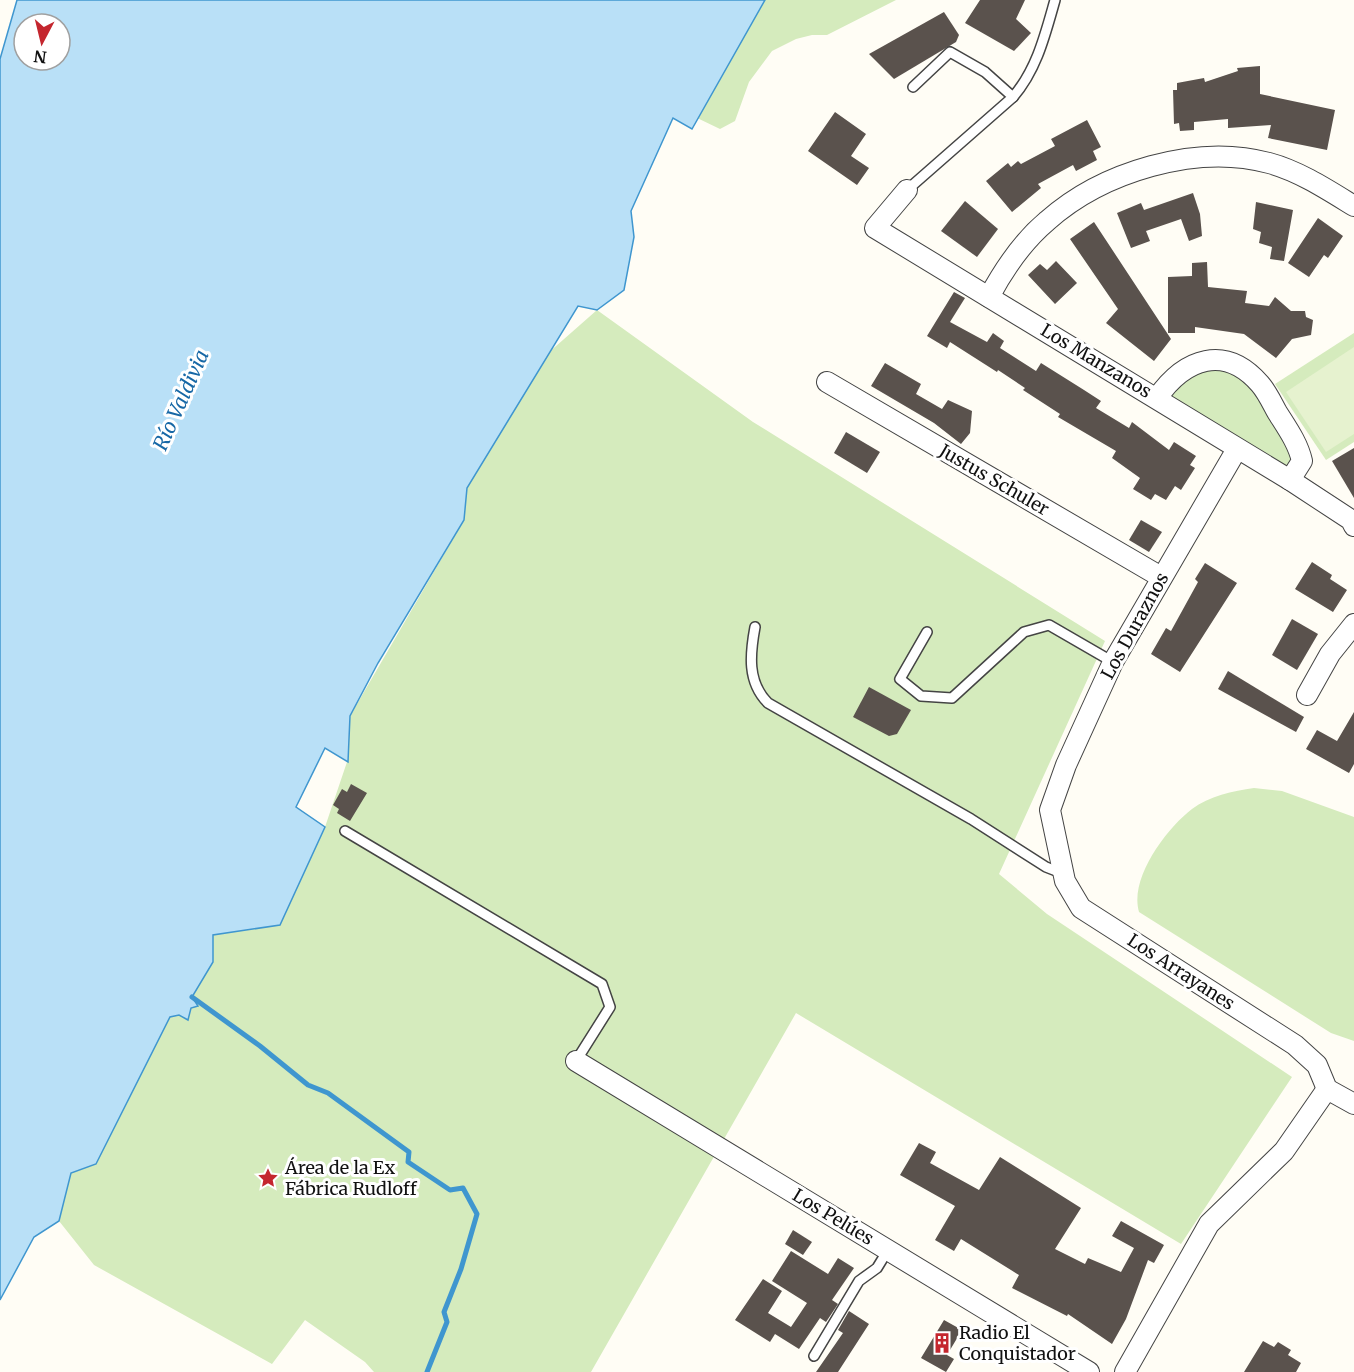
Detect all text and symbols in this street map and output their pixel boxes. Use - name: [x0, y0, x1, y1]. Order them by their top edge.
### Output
- north arrow: [12, 12, 72, 72]
- text: N: [32, 46, 48, 68]
- street label: Los Manzanos: [1037, 318, 1156, 403]
- water label: Río Valdivia: [147, 346, 214, 454]
- street label: Justus Schuler: [934, 438, 1053, 520]
- street label: Los Duraznos: [1096, 568, 1173, 683]
- street label: Los Arrayanes: [1123, 928, 1239, 1015]
- place label: Área de la Ex Fábrica Rudloff: [284, 1156, 418, 1200]
- place icon: Área de la Ex Fábrica Rudloff: [256, 1166, 280, 1190]
- street label: Los Pelúes: [789, 1183, 878, 1250]
- place label: Radio El Conquistador: [959, 1321, 1076, 1365]
- building icon: Radio El Conquistador: [930, 1331, 954, 1355]

